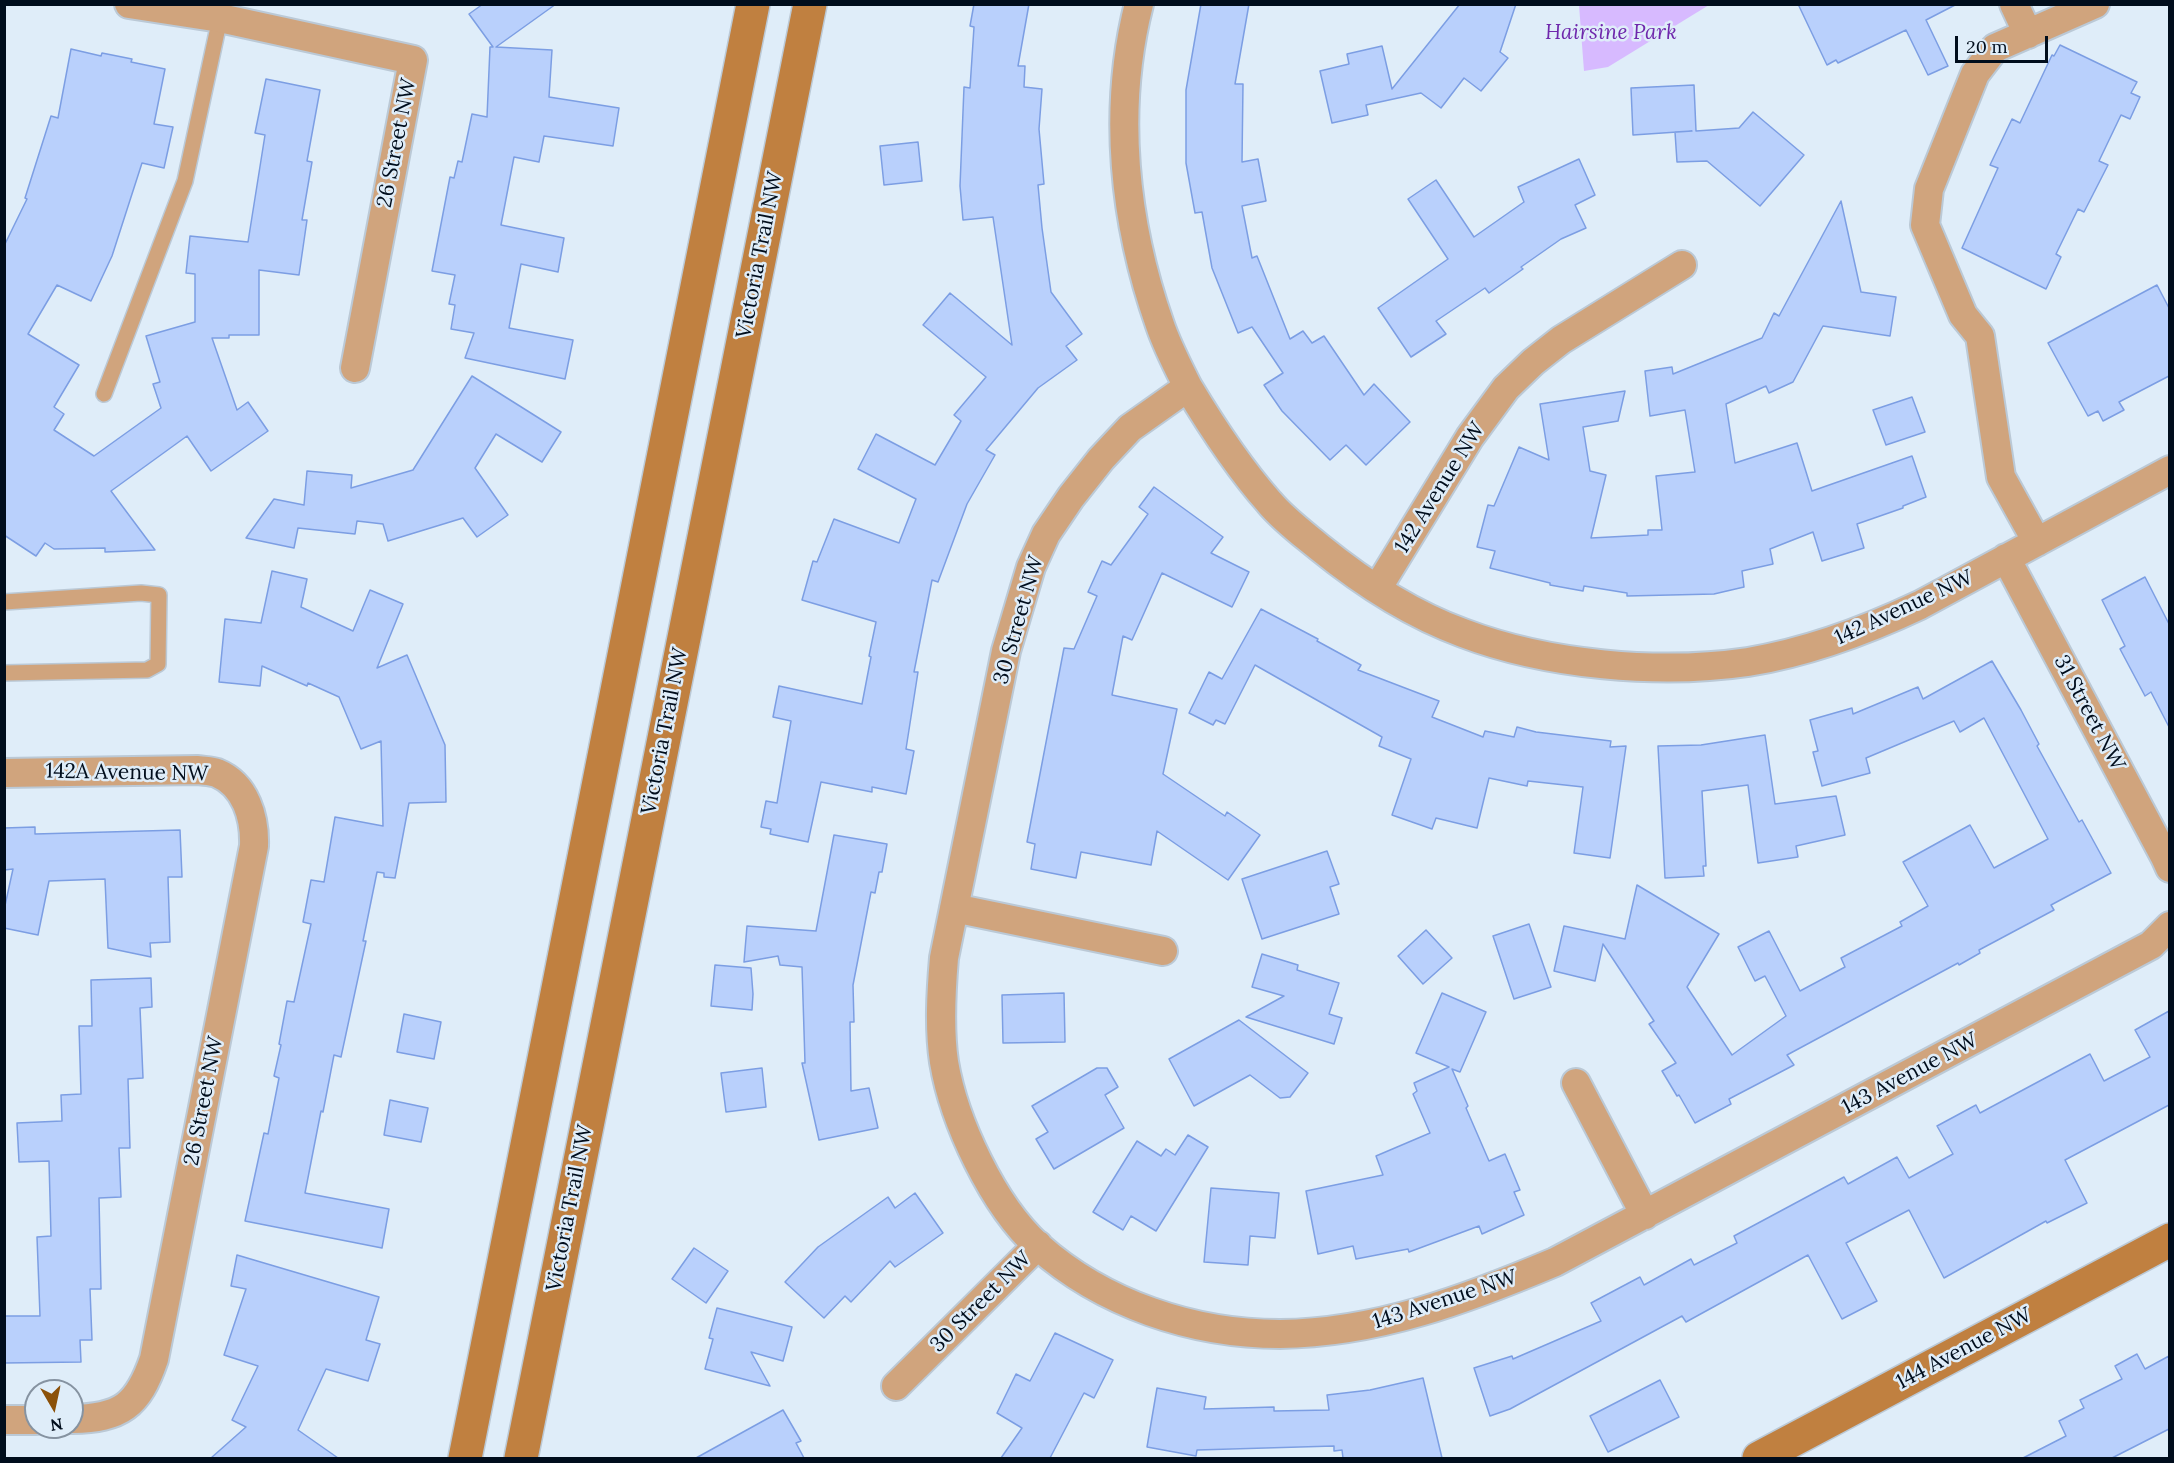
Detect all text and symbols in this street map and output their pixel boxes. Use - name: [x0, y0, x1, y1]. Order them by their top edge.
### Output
- park label: Hairsine Park: [1545, 20, 1677, 46]
- scale bar: [1958, 24, 2051, 62]
- text: 20 m: [1966, 35, 2008, 58]
- street label: 26 Street NW: [372, 76, 422, 210]
- street label: Victoria Trail NW: [732, 170, 788, 340]
- street label: 142 Avenue NW: [1390, 418, 1490, 558]
- street label: 30 Street NW: [989, 553, 1049, 687]
- street label: 142 Avenue NW: [1831, 565, 1977, 651]
- street label: Victoria Trail NW: [637, 646, 693, 816]
- street label: 31 Street NW: [2048, 651, 2130, 775]
- street label: 142A Avenue NW: [45, 759, 209, 787]
- street label: 143 Avenue NW: [1838, 1028, 1982, 1120]
- street label: 26 Street NW: [179, 1034, 229, 1168]
- street label: Victoria Trail NW: [542, 1123, 598, 1293]
- street label: 30 Street NW: [925, 1246, 1037, 1358]
- street label: 143 Avenue NW: [1370, 1265, 1520, 1335]
- street label: 144 Avenue NW: [1892, 1303, 2036, 1395]
- north arrow: [24, 1379, 84, 1439]
- text: N: [49, 1414, 64, 1436]

